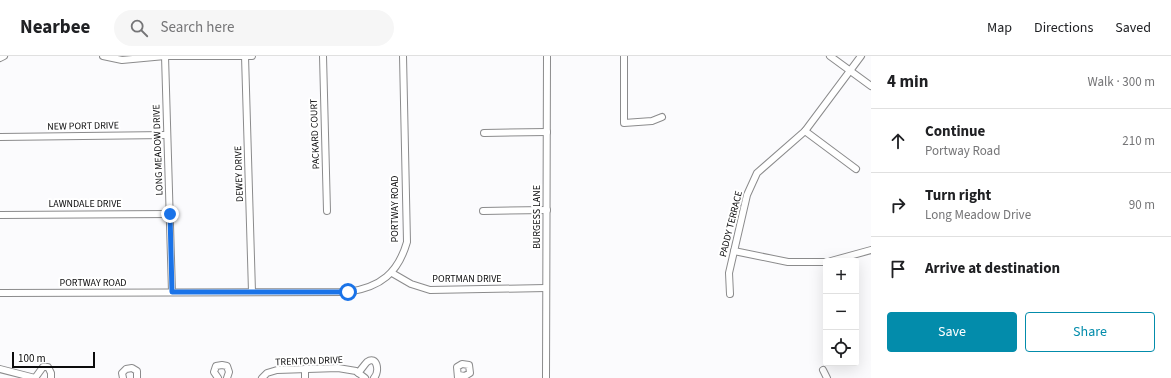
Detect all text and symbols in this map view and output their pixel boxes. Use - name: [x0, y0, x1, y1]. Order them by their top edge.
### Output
- search box: [114, 10, 394, 46]
- text: Nearbee: [20, 14, 90, 41]
- icon: search: [128, 17, 150, 39]
- text: Search here: [160, 17, 234, 38]
- text: Map: [987, 18, 1012, 38]
- text: Directions: [1034, 18, 1093, 38]
- text: Saved: [1115, 18, 1151, 38]
- text: 4 min: [887, 70, 928, 94]
- text: Walk · 300 m: [1087, 73, 1155, 91]
- street label: PACKARD COURT: [307, 98, 323, 170]
- street label: LONG MEADOW DRIVE: [149, 104, 167, 196]
- street label: NEW PORT DRIVE: [47, 118, 119, 134]
- text: Continue: [925, 121, 985, 142]
- icon: ahead: [887, 130, 909, 152]
- text: 210 m: [1122, 132, 1155, 150]
- text: Portway Road: [925, 142, 1000, 160]
- street label: DEWEY DRIVE: [231, 146, 247, 202]
- street label: PORTWAY ROAD: [388, 176, 402, 242]
- street label: BURGESS LANE: [530, 185, 544, 249]
- text: Turn right: [925, 185, 991, 206]
- street label: PADDY TERRACE: [716, 189, 746, 259]
- icon: right: [887, 194, 909, 216]
- text: 90 m: [1129, 196, 1155, 214]
- street label: LAWNDALE DRIVE: [48, 197, 122, 211]
- route end: [161, 205, 179, 223]
- text: Long Meadow Drive: [925, 206, 1031, 224]
- map controls: [823, 258, 859, 366]
- button: +: [823, 258, 859, 294]
- icon: arrive: [887, 258, 909, 280]
- text: Arrive at destination: [925, 258, 1060, 279]
- street label: PORTMAN DRIVE: [432, 272, 502, 286]
- street label: PORTWAY ROAD: [60, 276, 126, 290]
- route start: [339, 283, 357, 301]
- button: −: [823, 294, 859, 330]
- button: Save: [887, 312, 1017, 352]
- button: Share: [1025, 312, 1155, 352]
- button: locate: [823, 330, 859, 366]
- scale bar: [12, 350, 95, 369]
- text: 100 m: [18, 351, 46, 366]
- street label: TRENTON DRIVE: [275, 353, 343, 369]

